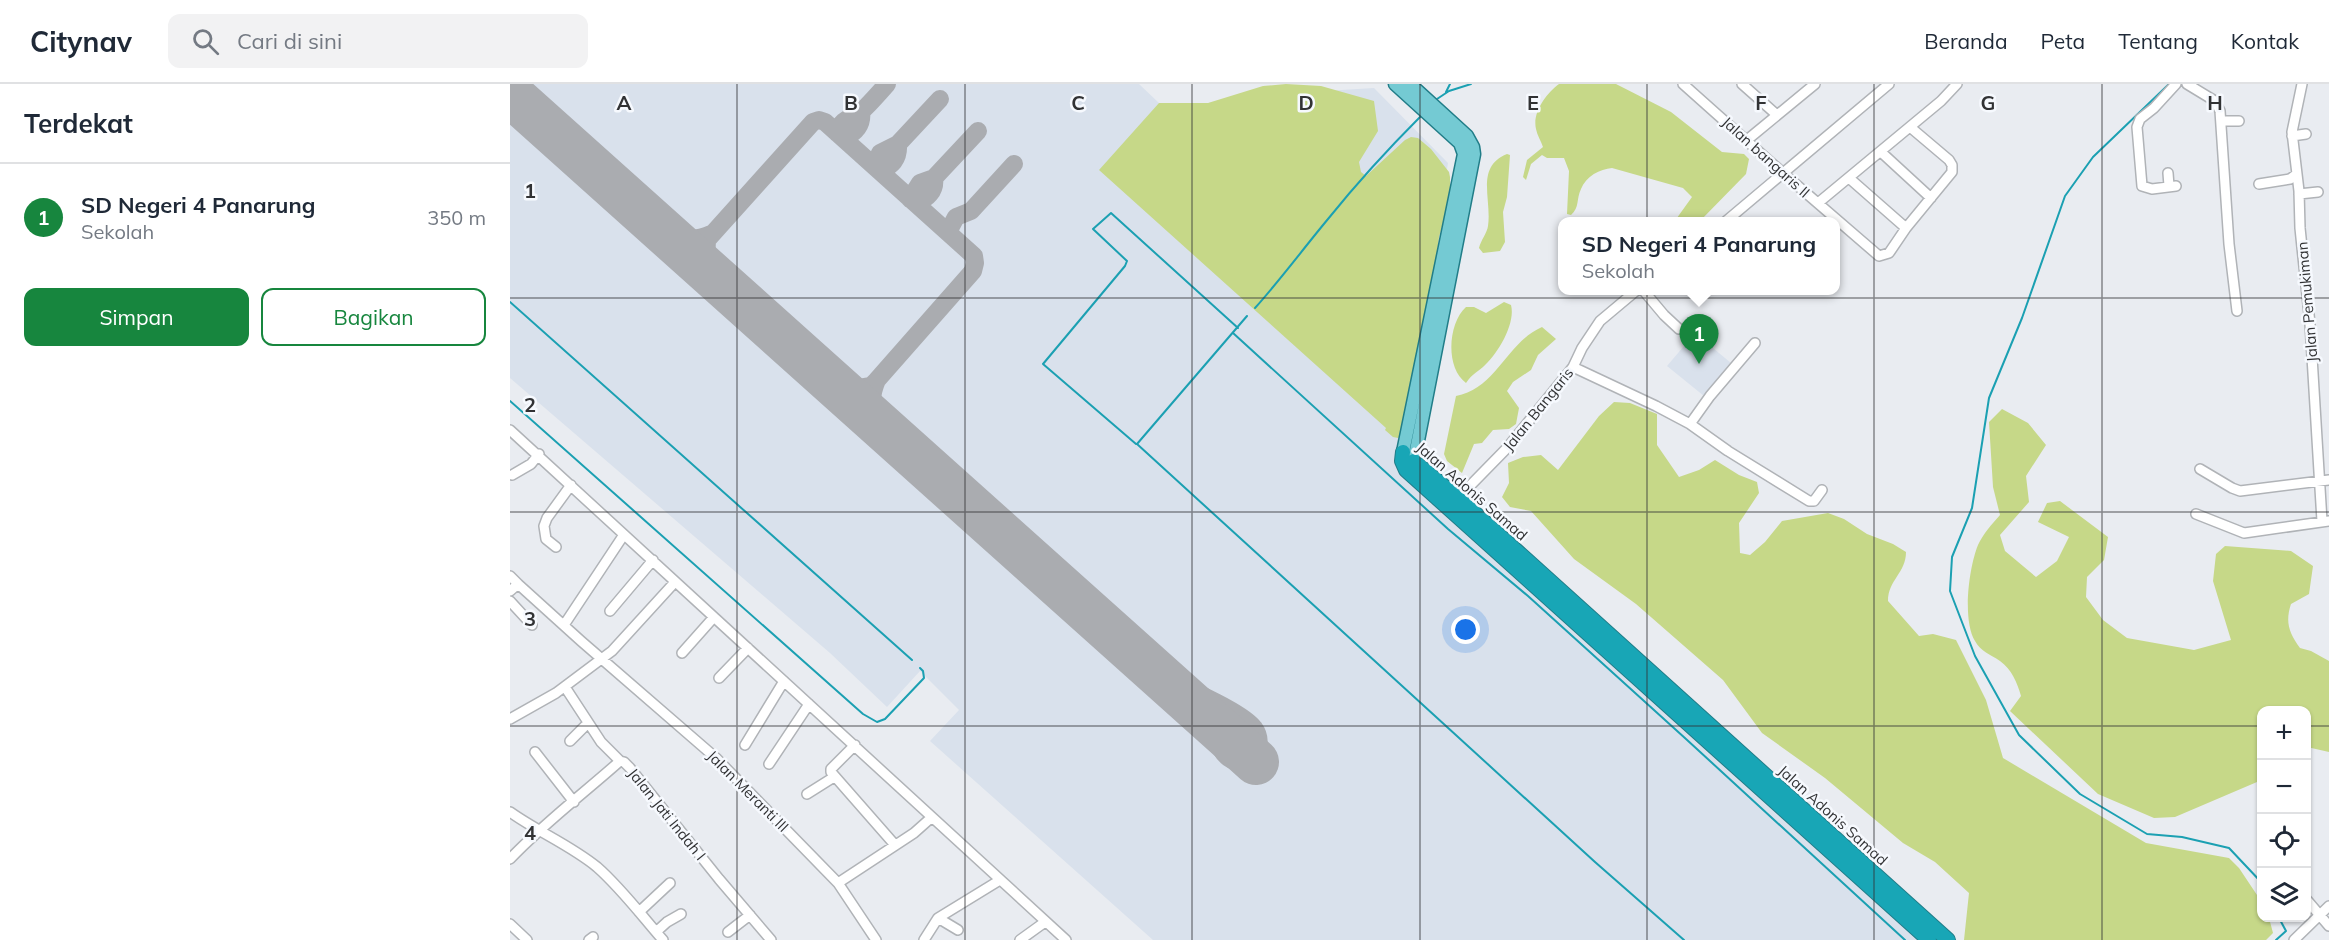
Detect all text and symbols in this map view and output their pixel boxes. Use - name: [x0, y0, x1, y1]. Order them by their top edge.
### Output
- search box: [168, 14, 588, 68]
- text: Citynav: [30, 24, 132, 59]
- icon: search: [189, 25, 222, 58]
- text: Cari di sini: [237, 27, 342, 55]
- text: Beranda: [1924, 28, 2008, 54]
- text: Peta: [2041, 28, 2085, 54]
- text: Tentang: [2118, 28, 2198, 54]
- text: Kontak: [2231, 28, 2299, 54]
- text: A: [617, 90, 632, 115]
- text: B: [844, 90, 858, 115]
- text: C: [1071, 90, 1085, 115]
- text: D: [1298, 90, 1314, 115]
- text: E: [1527, 90, 1539, 115]
- text: F: [1755, 90, 1767, 115]
- text: G: [1981, 90, 1995, 115]
- text: H: [2207, 90, 2223, 115]
- text: Terdekat: [24, 107, 133, 140]
- street label: Jalan bangaris II: [1718, 112, 1814, 202]
- text: 1: [524, 178, 536, 203]
- text: SD Negeri 4 Panarung: [81, 191, 315, 219]
- text: 1: [38, 205, 50, 230]
- text: 350 m: [427, 205, 486, 230]
- popup: [1558, 217, 1840, 295]
- text: Sekolah: [81, 219, 154, 244]
- text: SD Negeri 4 Panarung: [1582, 230, 1816, 258]
- street label: Jalan Pemukiman: [2292, 241, 2322, 363]
- text: Sekolah: [1582, 258, 1655, 283]
- button: Simpan: [24, 288, 249, 346]
- button: Bagikan: [261, 288, 486, 346]
- pin: 1: [1680, 314, 1718, 364]
- street label: Jalan Bangaris: [1499, 364, 1577, 454]
- text: 2: [524, 392, 536, 417]
- street label: Jalan Adonis Samad: [1413, 438, 1531, 544]
- text: 3: [524, 606, 536, 631]
- your location: [1451, 615, 1480, 644]
- map controls: [2257, 706, 2311, 922]
- button: +: [2257, 706, 2311, 760]
- street label: Jalan Meranti III: [703, 746, 793, 836]
- button: −: [2257, 760, 2311, 814]
- street label: Jalan Adonis Samad: [1774, 761, 1892, 869]
- street label: Jalan Jati Indah I: [624, 764, 710, 864]
- button: locate: [2257, 814, 2311, 868]
- text: 4: [524, 820, 536, 845]
- button: layers: [2257, 868, 2311, 922]

